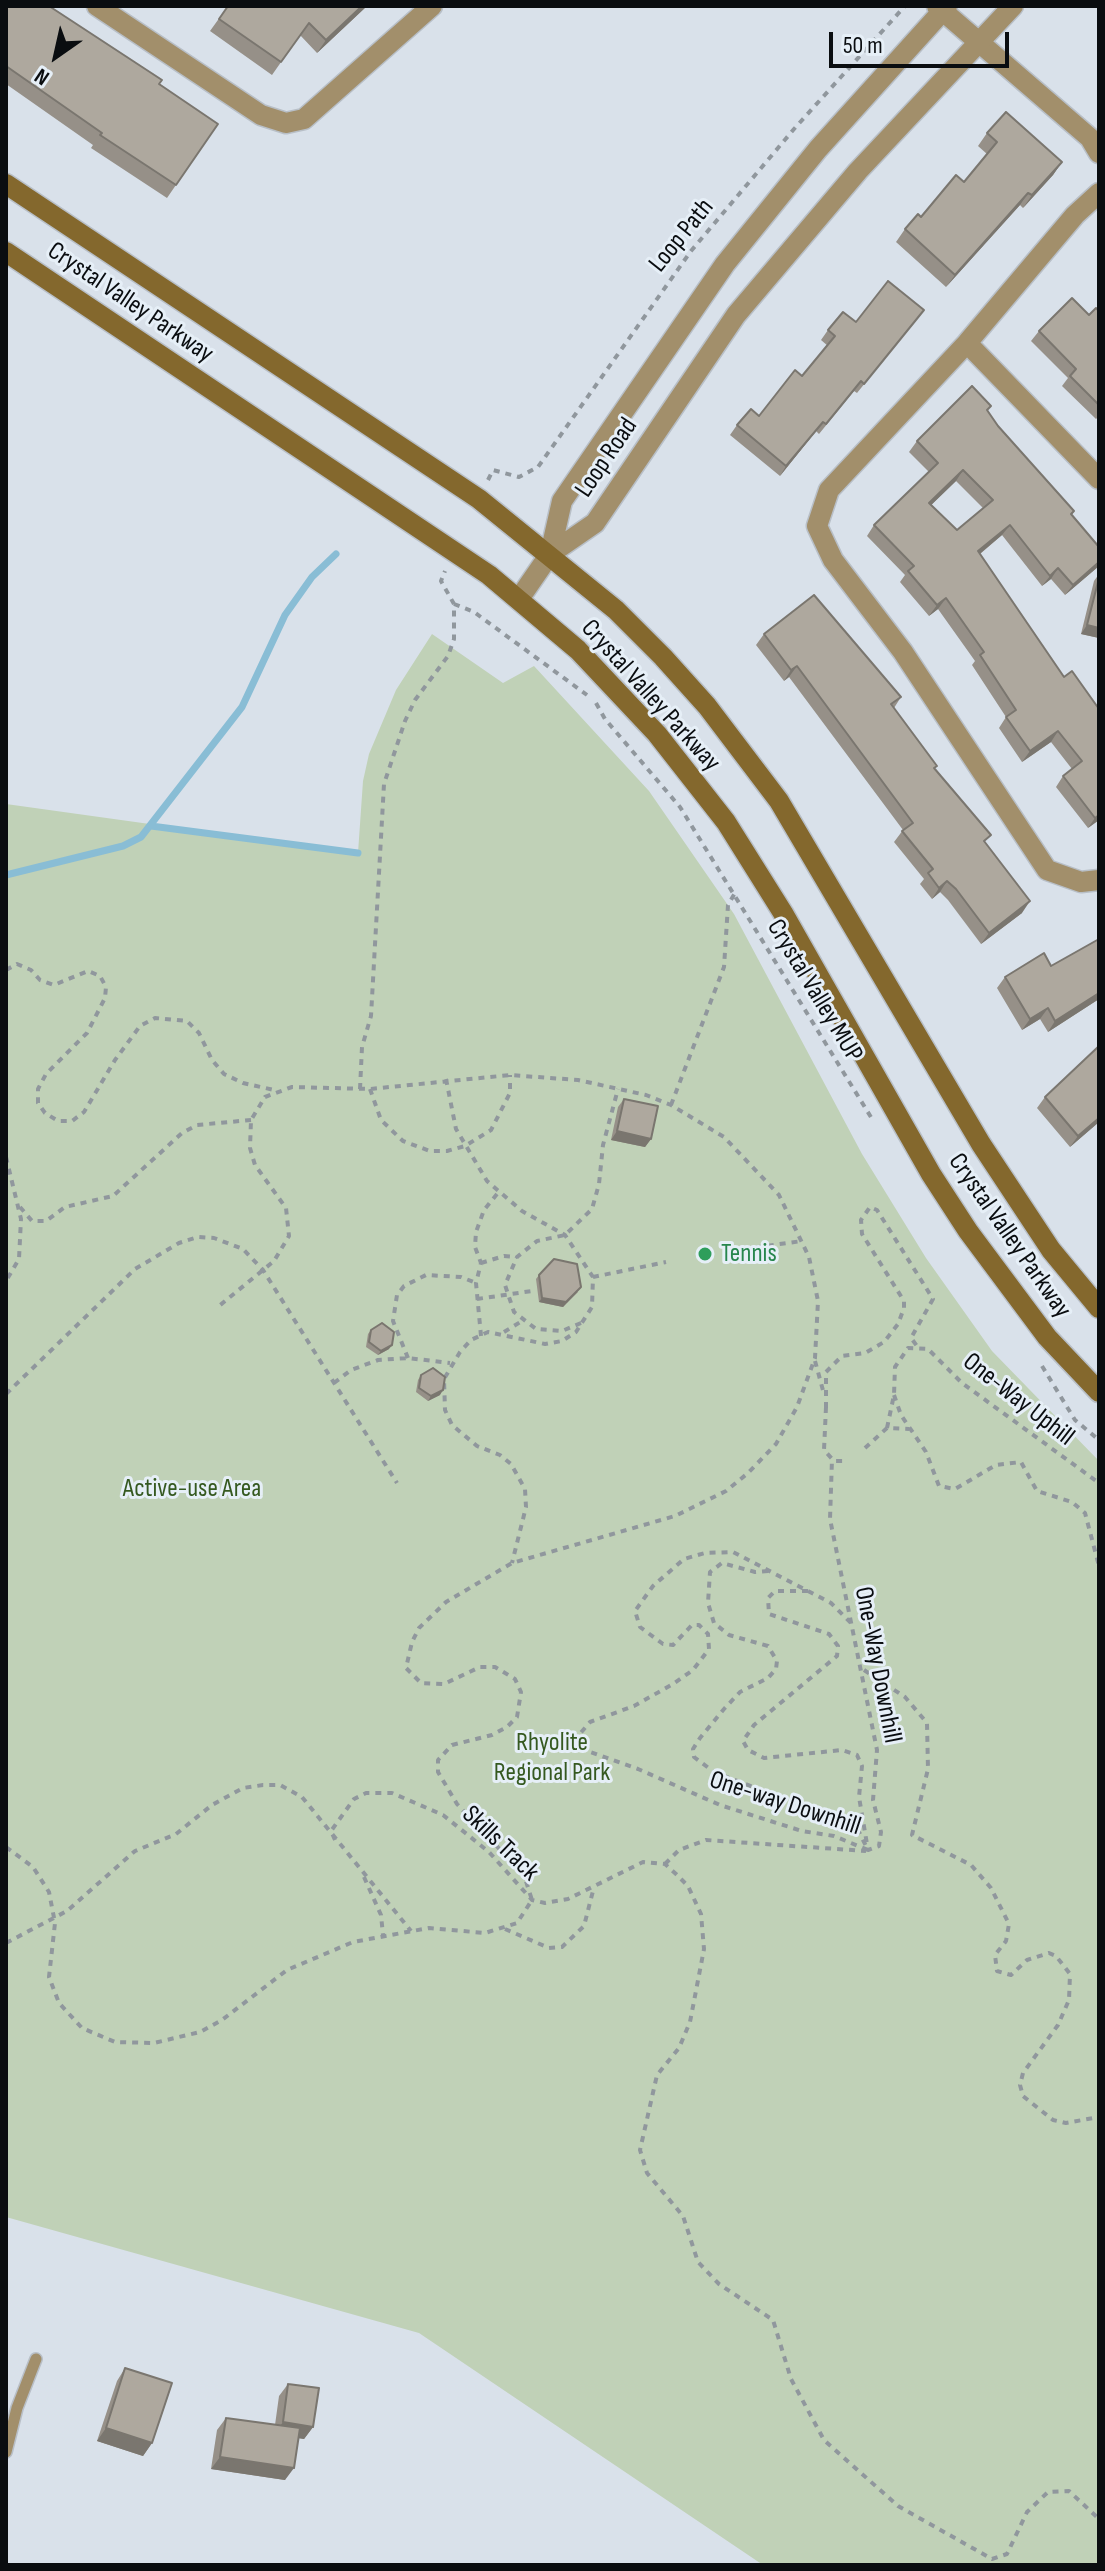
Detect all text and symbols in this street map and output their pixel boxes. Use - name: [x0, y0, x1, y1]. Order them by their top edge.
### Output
- north arrow: [16, 16, 96, 96]
- scale bar: [833, 16, 1013, 66]
- text: 50 m: [843, 31, 883, 60]
- text: N: [30, 62, 55, 91]
- street label: Loop Path: [643, 193, 721, 279]
- street label: Crystal Valley Parkway: [41, 236, 219, 370]
- street label: Loop Road: [569, 412, 645, 504]
- street label: Crystal Valley Parkway: [574, 614, 726, 778]
- street label: Crystal Valley MUP: [759, 914, 869, 1068]
- street label: Crystal Valley Parkway: [941, 1148, 1077, 1324]
- place label: Tennis: [721, 1238, 777, 1270]
- marker: Tennis: [696, 1245, 714, 1263]
- street label: One-Way Uphill: [956, 1347, 1080, 1453]
- park label: Active-use Area: [123, 1473, 261, 1505]
- street label: One-Way Downhill: [847, 1584, 907, 1746]
- park label: Rhyolite Regional Park: [494, 1727, 610, 1788]
- street label: One-way Downhill: [706, 1765, 864, 1843]
- street label: Skills Track: [455, 1800, 545, 1888]

